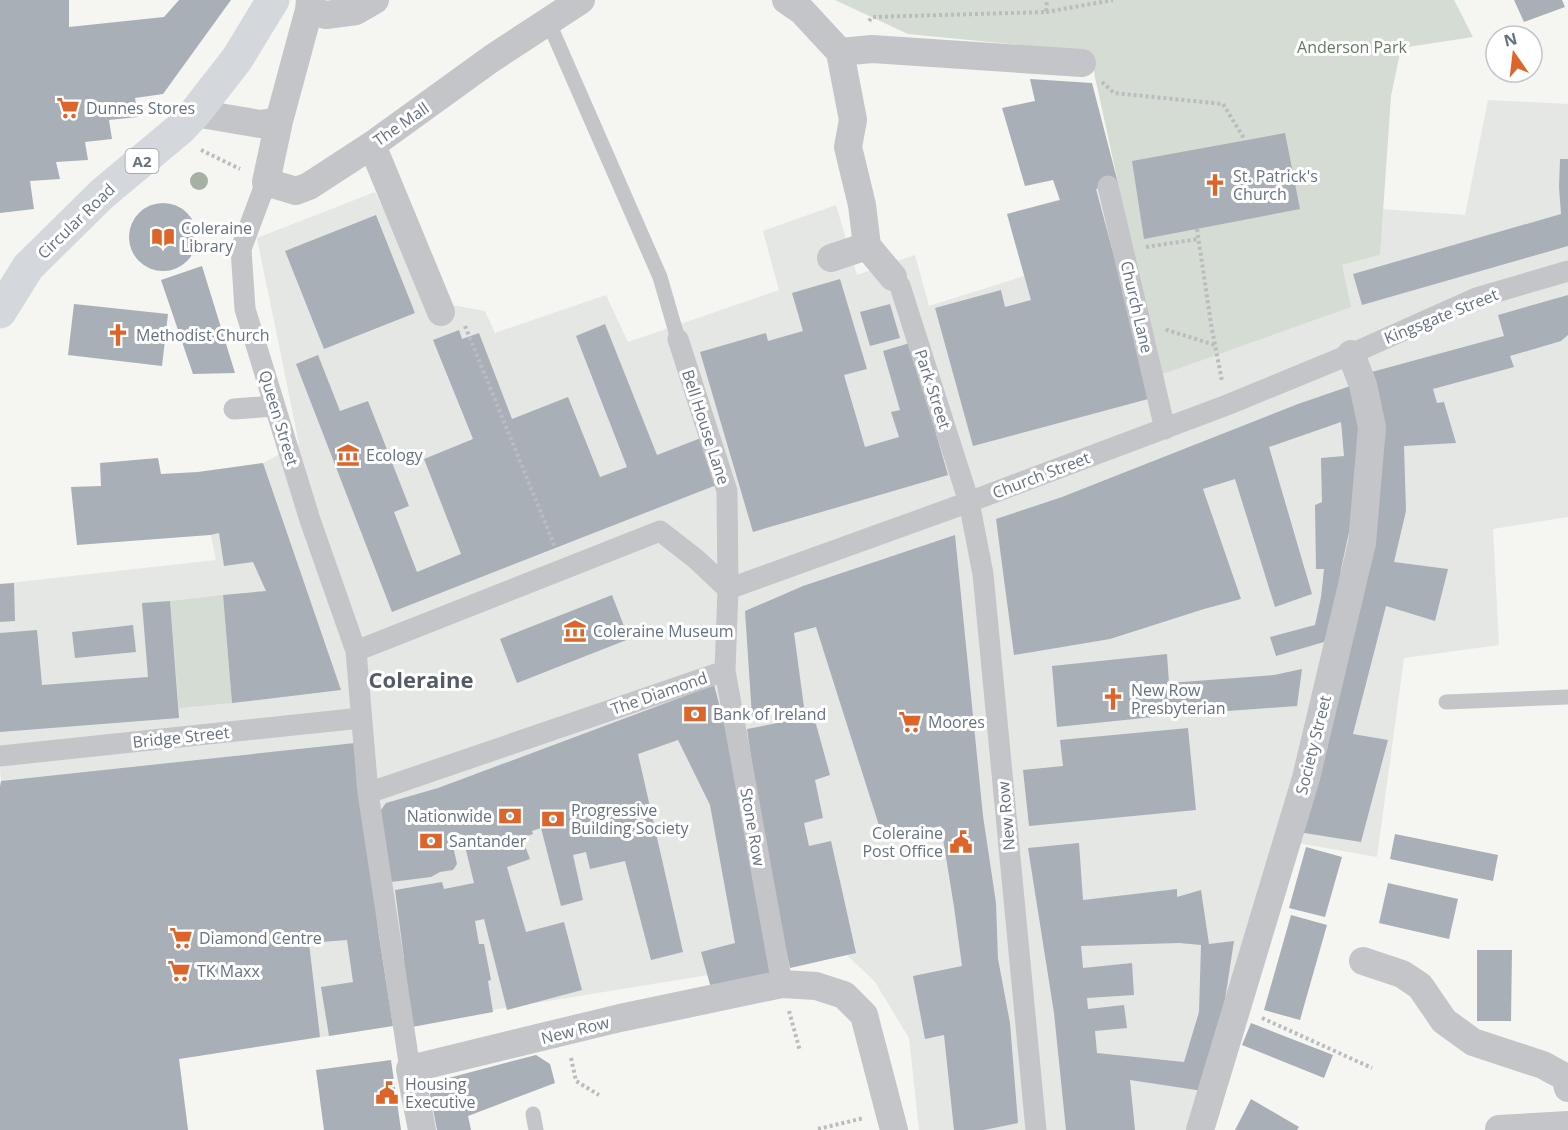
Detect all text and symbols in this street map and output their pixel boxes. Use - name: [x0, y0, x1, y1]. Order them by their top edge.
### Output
- north arrow: [1484, 24, 1544, 84]
- text: N: [1501, 27, 1519, 52]
- park label: Anderson Park: [1297, 36, 1408, 58]
- supermarket icon: Dunnes Stores: [55, 95, 81, 121]
- place label: Dunnes Stores: [86, 97, 195, 119]
- street label: The Mall: [369, 97, 433, 151]
- road number: A2: [126, 149, 158, 173]
- place label: St. Patrick's Church: [1233, 165, 1318, 205]
- church icon: St. Patrick's Church: [1202, 172, 1228, 198]
- street label: Circular Road: [32, 178, 120, 264]
- place label: Coleraine Library: [181, 217, 252, 257]
- library icon: Coleraine Library: [150, 224, 176, 250]
- street label: Church Lane: [1116, 259, 1158, 355]
- street label: Kingsgate Street: [1381, 283, 1502, 349]
- church icon: Methodist Church: [105, 322, 131, 348]
- place label: Methodist Church: [136, 324, 270, 346]
- street label: Park Street: [910, 346, 956, 432]
- street label: Queen Street: [254, 367, 304, 469]
- street label: Bell House Lane: [677, 367, 735, 487]
- museum icon: Ecology: [335, 442, 361, 468]
- place label: Ecology: [366, 444, 424, 466]
- street label: Church Street: [989, 446, 1093, 504]
- museum icon: Coleraine Museum: [562, 618, 588, 644]
- place label: Coleraine Museum: [593, 620, 734, 642]
- district label: Coleraine: [369, 664, 473, 694]
- street label: The Diamond: [608, 666, 710, 720]
- place label: New Row Presbyterian: [1131, 679, 1226, 719]
- church icon: New Row Presbyterian: [1100, 686, 1126, 712]
- street label: Society Street: [1290, 693, 1336, 797]
- bank icon: Bank of Ireland: [682, 701, 708, 727]
- place label: Bank of Ireland: [713, 703, 826, 725]
- supermarket icon: Moores: [897, 709, 923, 735]
- place label: Moores: [928, 711, 985, 733]
- street label: Bridge Street: [132, 721, 231, 753]
- street label: New Row: [992, 780, 1020, 852]
- street label: Stone Row: [735, 786, 771, 868]
- place label: Progressive Building Society: [571, 799, 690, 839]
- bank icon: Nationwide: [497, 803, 523, 829]
- place label: Nationwide: [407, 805, 492, 827]
- bank icon: Progressive Building Society: [540, 806, 566, 832]
- place label: Coleraine Post Office: [862, 822, 943, 862]
- bank icon: Santander: [418, 828, 444, 854]
- public building icon: Coleraine Post Office: [948, 829, 974, 855]
- place label: Santander: [449, 830, 527, 852]
- supermarket icon: Diamond Centre: [168, 925, 194, 951]
- place label: Diamond Centre: [199, 927, 322, 949]
- supermarket icon: TK Maxx: [166, 958, 192, 984]
- place label: TK Maxx: [197, 960, 260, 982]
- street label: New Row: [539, 1011, 612, 1049]
- place label: Housing Executive: [405, 1073, 475, 1113]
- public building icon: Housing Executive: [374, 1080, 400, 1106]

